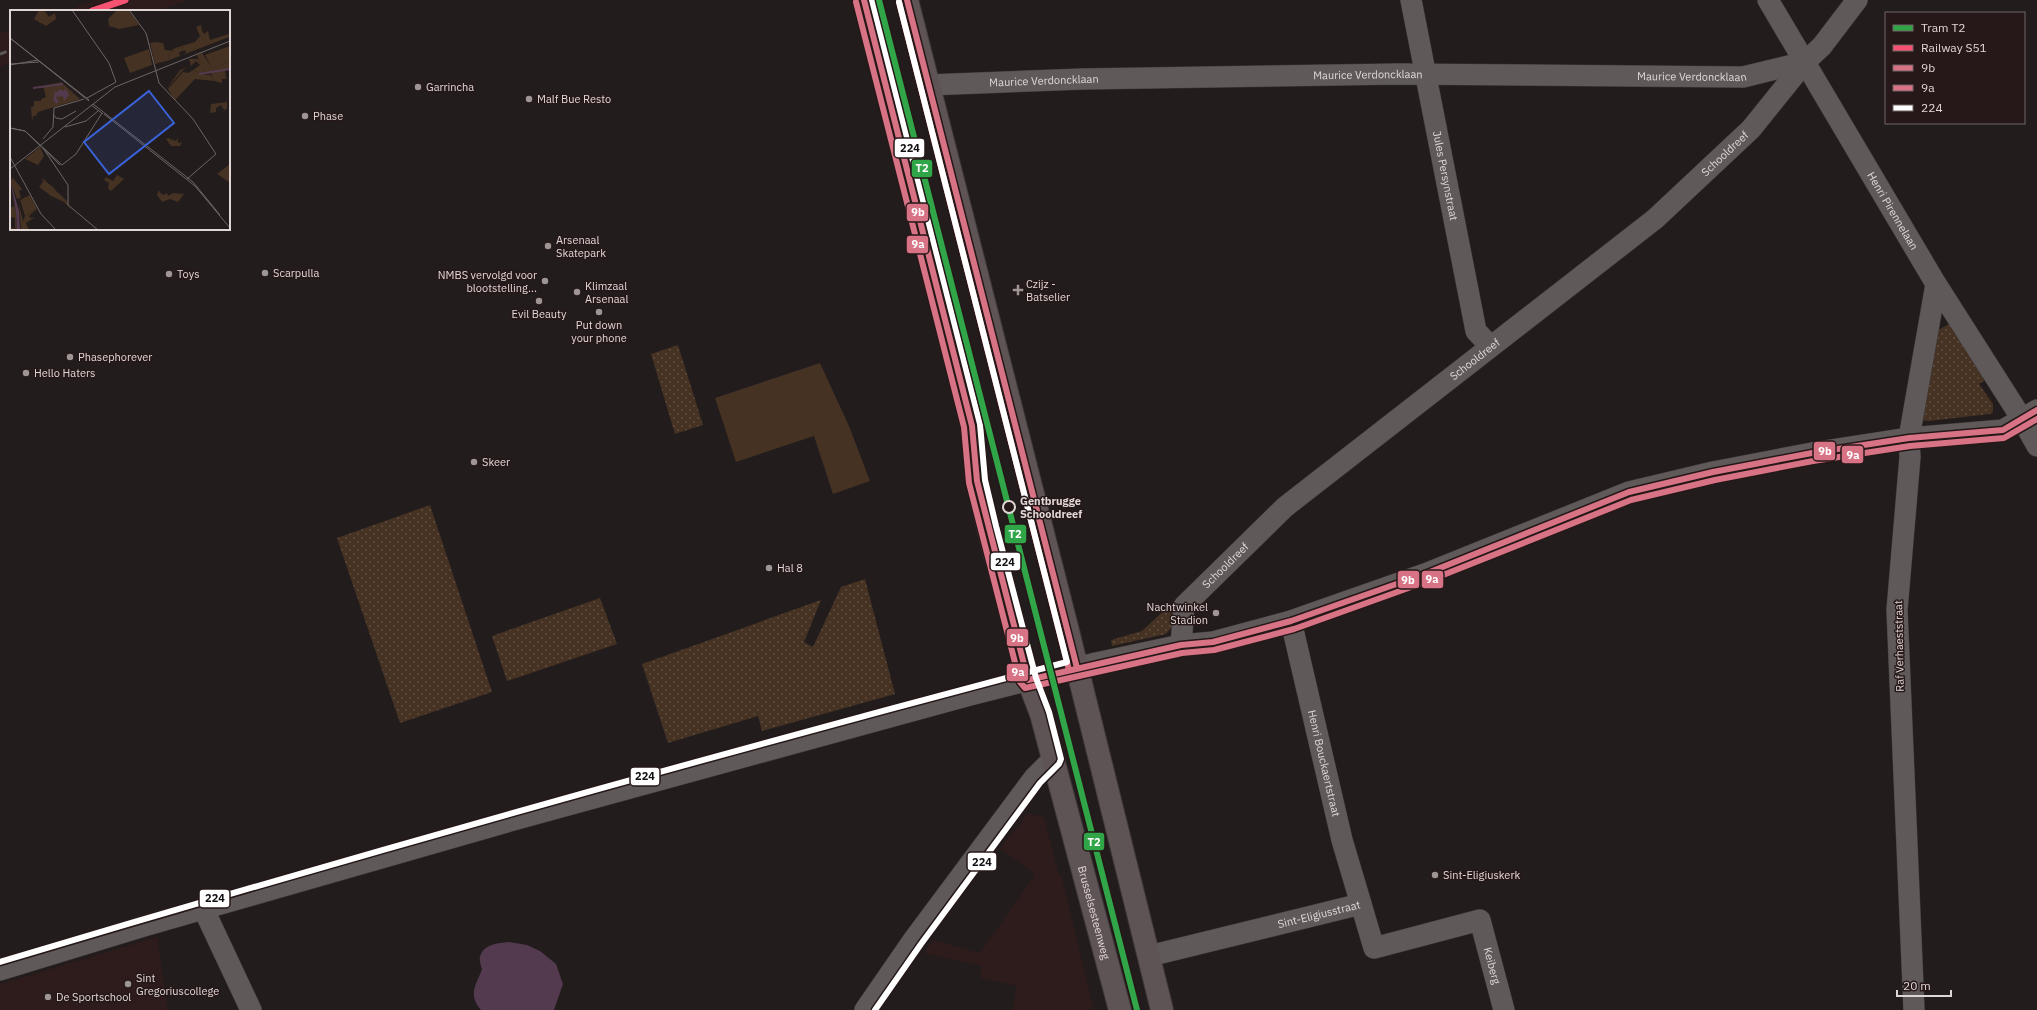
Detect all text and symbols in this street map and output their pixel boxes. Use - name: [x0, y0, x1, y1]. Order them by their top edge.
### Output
- inset map: [10, 10, 230, 230]
- legend: [1885, 12, 2025, 124]
- text: Tram T2: [1921, 20, 1965, 35]
- text: Railway S51: [1921, 40, 1987, 55]
- text: 9b: [1921, 60, 1935, 75]
- street label: Maurice Verdoncklaan: [1313, 67, 1423, 82]
- street label: Maurice Verdoncklaan: [1637, 69, 1748, 84]
- street label: Maurice Verdoncklaan: [989, 72, 1099, 90]
- place label: Garrincha: [426, 80, 474, 94]
- text: 9a: [1921, 80, 1935, 95]
- marker: Garrincha: [413, 82, 423, 92]
- place label: Malf Bue Resto: [537, 92, 611, 106]
- marker: Malf Bue Resto: [524, 94, 534, 104]
- text: 224: [1921, 100, 1943, 115]
- place label: Phase: [313, 109, 343, 123]
- marker: Phase: [300, 111, 310, 121]
- street label: Schooldreef: [1698, 128, 1752, 179]
- street label: Jules Persynstraat: [1430, 130, 1461, 222]
- line badge: 224: [894, 138, 925, 158]
- text: 224: [900, 141, 920, 155]
- line badge: T2: [911, 159, 933, 178]
- text: T2: [915, 161, 929, 175]
- street label: Henri Pirennelaan: [1864, 169, 1921, 253]
- line badge: 9b: [906, 203, 929, 222]
- text: 9b: [911, 205, 925, 219]
- place label: Arsenaal Skatepark: [556, 233, 606, 260]
- line badge: 9a: [906, 235, 929, 254]
- text: 9a: [912, 237, 924, 251]
- marker: Arsenaal Skatepark: [543, 241, 553, 251]
- place label: Scarpulla: [273, 266, 319, 280]
- place label: Toys: [177, 267, 199, 281]
- marker: Scarpulla: [260, 268, 270, 278]
- place label: NMBS vervolgd voor blootstelling...: [438, 268, 537, 295]
- marker: Toys: [164, 269, 174, 279]
- marker: NMBS vervolgd voor blootstelling...: [540, 276, 550, 286]
- place label: Czijz - Batselier: [1026, 277, 1070, 304]
- place label: Klimzaal Arsenaal: [585, 279, 628, 306]
- marker: Czijz - Batselier: [1013, 285, 1023, 295]
- marker: Klimzaal Arsenaal: [572, 287, 582, 297]
- marker: Evil Beauty: [534, 296, 544, 306]
- place label: Evil Beauty: [512, 307, 567, 321]
- marker: Put down your phone: [594, 307, 604, 317]
- place label: Put down your phone: [571, 318, 627, 345]
- street label: Schooldreef: [1447, 335, 1503, 383]
- place label: Phasephorever: [78, 350, 152, 364]
- marker: Phasephorever: [65, 352, 75, 362]
- place label: Hello Haters: [34, 366, 95, 380]
- marker: Hello Haters: [21, 368, 31, 378]
- line badge: 9b: [1813, 441, 1836, 461]
- text: 9b: [1818, 444, 1832, 458]
- line badge: 9a: [1841, 445, 1864, 464]
- text: 9a: [1847, 448, 1859, 462]
- place label: Skeer: [482, 455, 510, 469]
- marker: Skeer: [469, 457, 479, 467]
- place label: Gentbrugge Schooldreef: [1020, 494, 1082, 521]
- marker: Gentbrugge Schooldreef: [1002, 500, 1016, 514]
- line badge: T2: [1004, 524, 1027, 544]
- text: T2: [1008, 527, 1022, 541]
- street label: Schooldreef: [1199, 539, 1252, 591]
- line badge: 224: [990, 552, 1021, 571]
- text: 224: [995, 555, 1015, 569]
- place label: Hal 8: [777, 561, 803, 575]
- marker: Hal 8: [764, 563, 774, 573]
- line badge: 9b: [1397, 570, 1420, 589]
- line badge: 9a: [1421, 570, 1444, 589]
- text: 9a: [1426, 572, 1438, 586]
- text: 9b: [1401, 573, 1415, 587]
- place label: Nachtwinkel Stadion: [1147, 600, 1208, 627]
- street label: Raf Verhaeststraat: [1891, 600, 1907, 692]
- marker: Nachtwinkel Stadion: [1211, 608, 1221, 618]
- line badge: 9b: [1006, 628, 1029, 647]
- text: 9b: [1010, 631, 1024, 645]
- line badge: 9a: [1006, 663, 1029, 682]
- text: 9a: [1012, 665, 1024, 679]
- street label: Henri Bouckaertstraat: [1305, 708, 1343, 818]
- line badge: 224: [630, 767, 660, 786]
- text: 224: [635, 769, 655, 783]
- line badge: T2: [1083, 832, 1105, 851]
- text: T2: [1087, 835, 1101, 849]
- line badge: 224: [967, 852, 997, 871]
- text: 224: [972, 855, 992, 869]
- street label: Brusselsesteenweg: [1075, 864, 1113, 961]
- place label: Sint-Eligiuskerk: [1443, 868, 1520, 882]
- marker: Sint-Eligiuskerk: [1430, 870, 1440, 880]
- line badge: 224: [199, 889, 230, 908]
- text: 224: [205, 891, 225, 905]
- street label: Sint-Eligiusstraat: [1276, 897, 1362, 931]
- street label: Keiberg: [1481, 946, 1504, 986]
- place label: Sint Gregoriuscollege: [136, 971, 219, 998]
- scale bar: [1897, 972, 1951, 998]
- text: 20 m: [1903, 978, 1931, 993]
- marker: Sint Gregoriuscollege: [123, 979, 133, 989]
- place label: De Sportschool: [56, 990, 131, 1004]
- marker: De Sportschool: [43, 992, 53, 1002]

